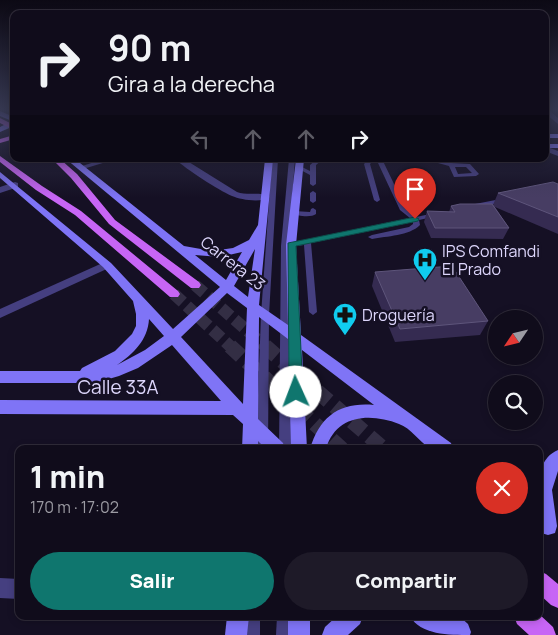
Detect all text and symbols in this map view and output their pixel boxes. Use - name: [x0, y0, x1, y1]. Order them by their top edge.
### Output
- text: 90 m: [108, 24, 191, 72]
- icon: right: [25, 30, 90, 95]
- text: Gira a la derecha: [108, 69, 275, 99]
- icon: left: [186, 125, 214, 153]
- icon: ahead: [239, 125, 267, 153]
- icon: ahead: [292, 125, 320, 153]
- icon: right: [345, 125, 373, 153]
- pin: [394, 168, 436, 219]
- icon: arrive: [401, 175, 429, 203]
- street label: Carrera 23: [196, 231, 270, 295]
- place label: IPS Comfandi El Prado: [442, 240, 540, 280]
- hospital icon: IPS Comfandi El Prado: [412, 247, 438, 281]
- pharmacy icon: Droguería: [332, 302, 358, 336]
- place label: Droguería: [362, 304, 435, 326]
- north arrow: [488, 310, 542, 365]
- map controls: [488, 310, 543, 430]
- position arrow: [269, 365, 321, 417]
- street label: Calle 33A: [78, 374, 158, 400]
- button: search: [488, 375, 543, 430]
- text: 1 min: [30, 456, 105, 497]
- button: close: [476, 462, 528, 514]
- text: 170 m · 17:02: [30, 496, 119, 518]
- button: Salir: [30, 552, 274, 610]
- button: Compartir: [284, 552, 528, 610]

